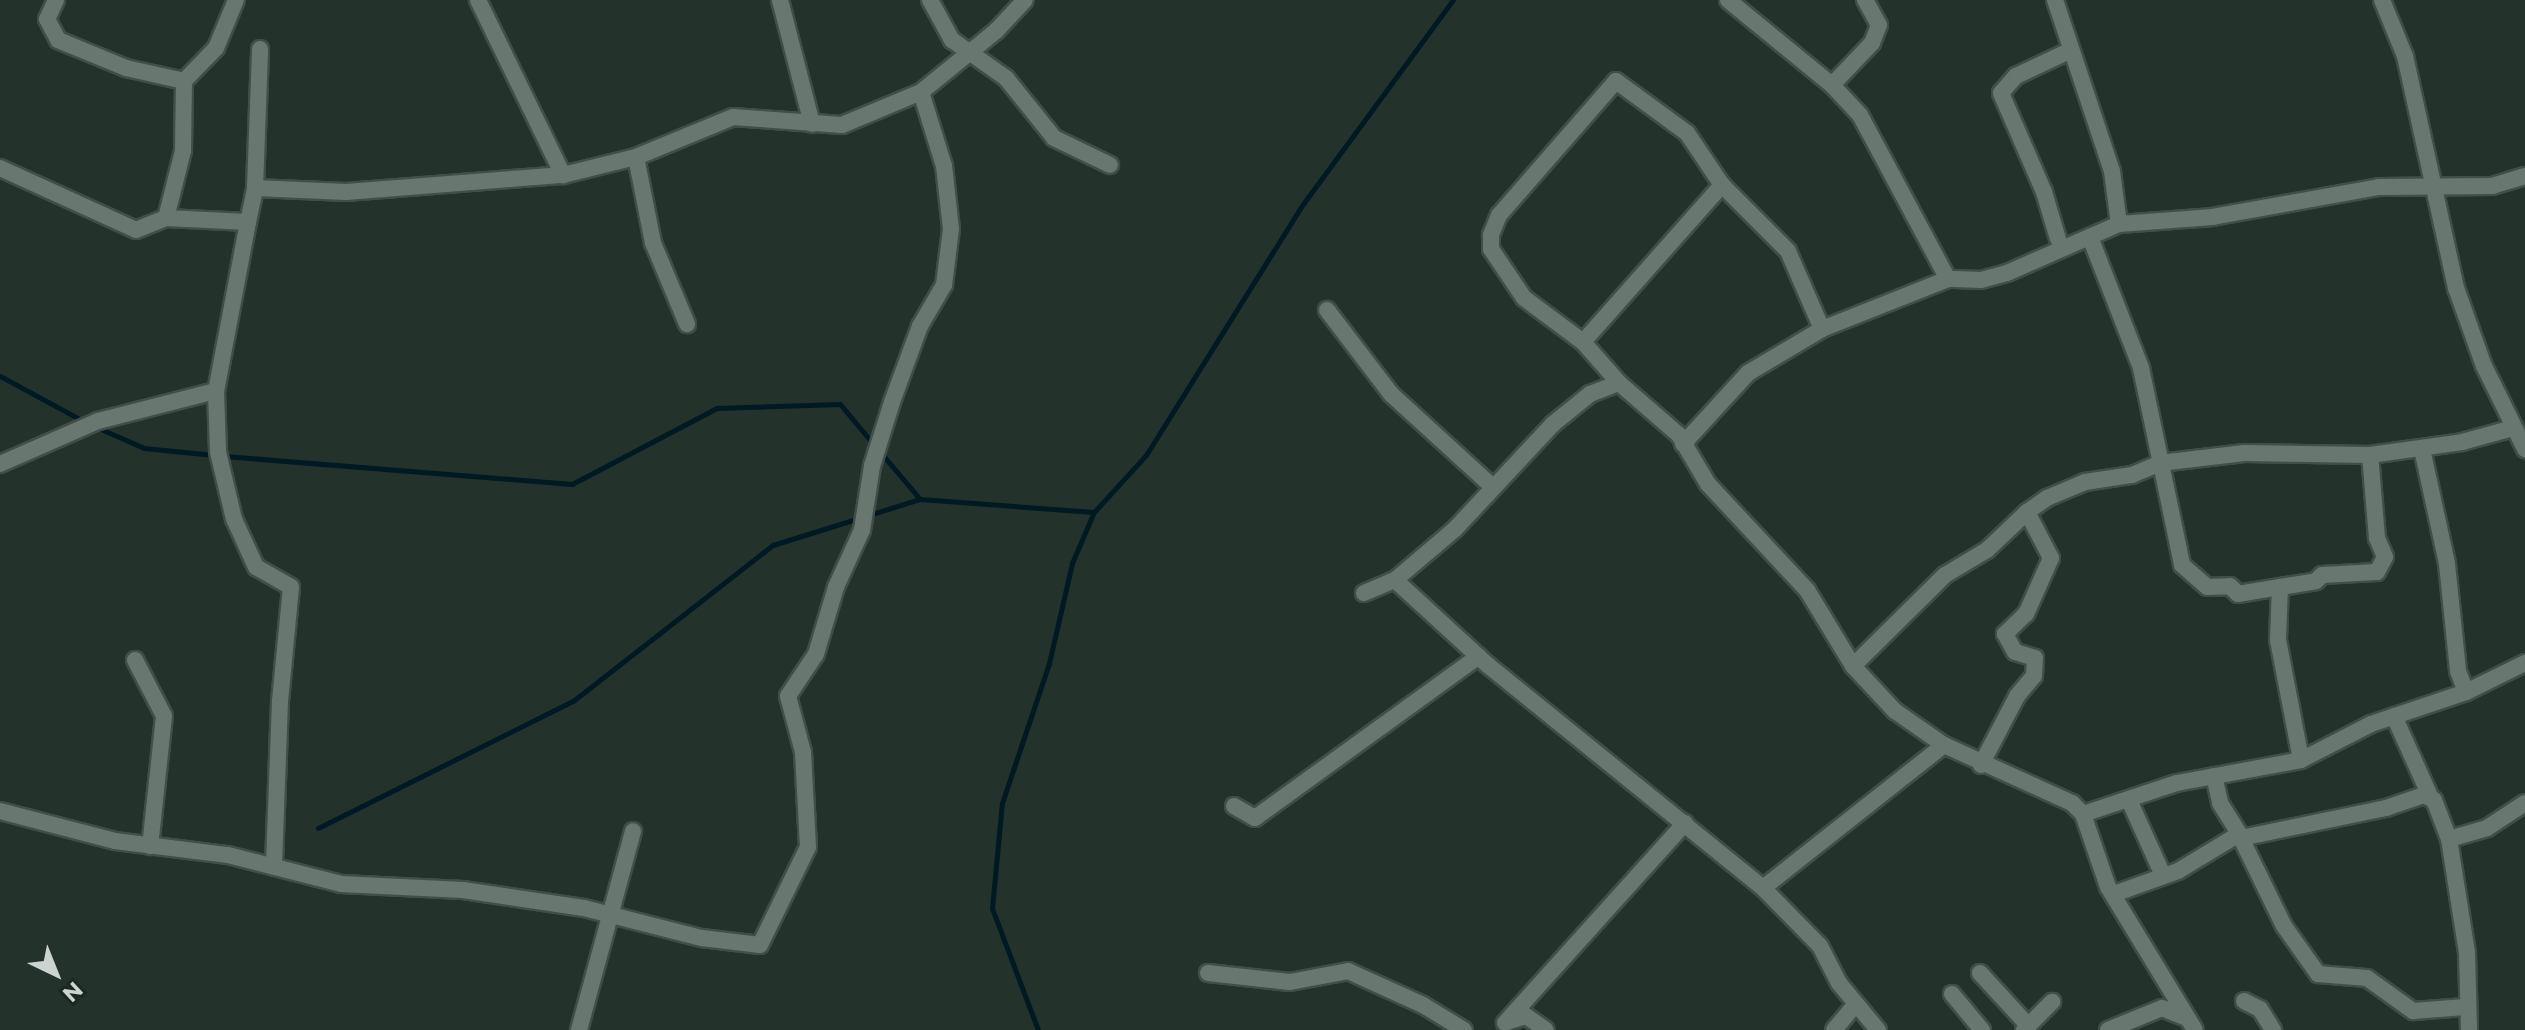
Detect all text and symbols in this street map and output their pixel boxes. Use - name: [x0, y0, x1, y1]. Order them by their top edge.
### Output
- north arrow: [16, 934, 96, 1014]
- text: N: [57, 976, 88, 1008]

